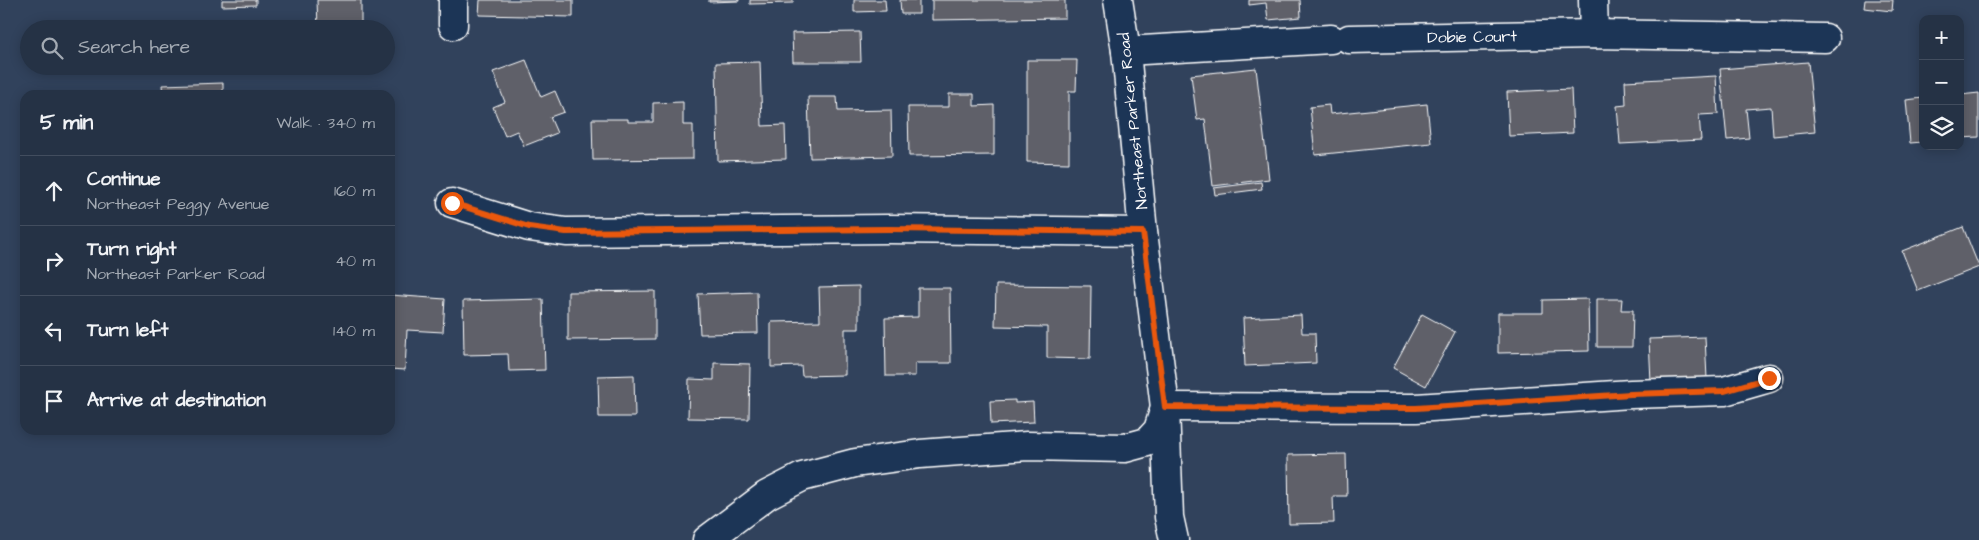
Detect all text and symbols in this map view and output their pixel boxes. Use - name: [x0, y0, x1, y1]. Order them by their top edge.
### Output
- map controls: [1919, 15, 1964, 150]
- button: +: [1919, 15, 1964, 60]
- search box: [20, 20, 395, 75]
- street label: Dobie Court: [1427, 25, 1518, 49]
- street label: Northeast Parker Road: [1113, 31, 1153, 210]
- icon: search: [38, 34, 66, 62]
- text: Search here: [78, 34, 190, 61]
- button: −: [1919, 60, 1964, 105]
- button: layers: [1919, 105, 1964, 150]
- text: 5 min: [40, 108, 93, 137]
- text: Walk · 340 m: [276, 112, 375, 134]
- text: Continue: [87, 166, 161, 193]
- icon: ahead: [40, 177, 68, 205]
- text: 160 m: [334, 180, 375, 202]
- route start: [441, 192, 464, 215]
- text: Northeast Peggy Avenue: [87, 193, 269, 215]
- text: Turn right: [87, 236, 176, 263]
- icon: right: [40, 247, 68, 275]
- text: 40 m: [335, 250, 375, 272]
- text: Northeast Parker Road: [87, 263, 265, 285]
- icon: left: [40, 317, 68, 345]
- text: Turn left: [87, 317, 168, 344]
- text: 140 m: [333, 320, 375, 342]
- route end: [1758, 367, 1781, 390]
- icon: arrive: [40, 387, 68, 415]
- text: Arrive at destination: [87, 387, 266, 414]

